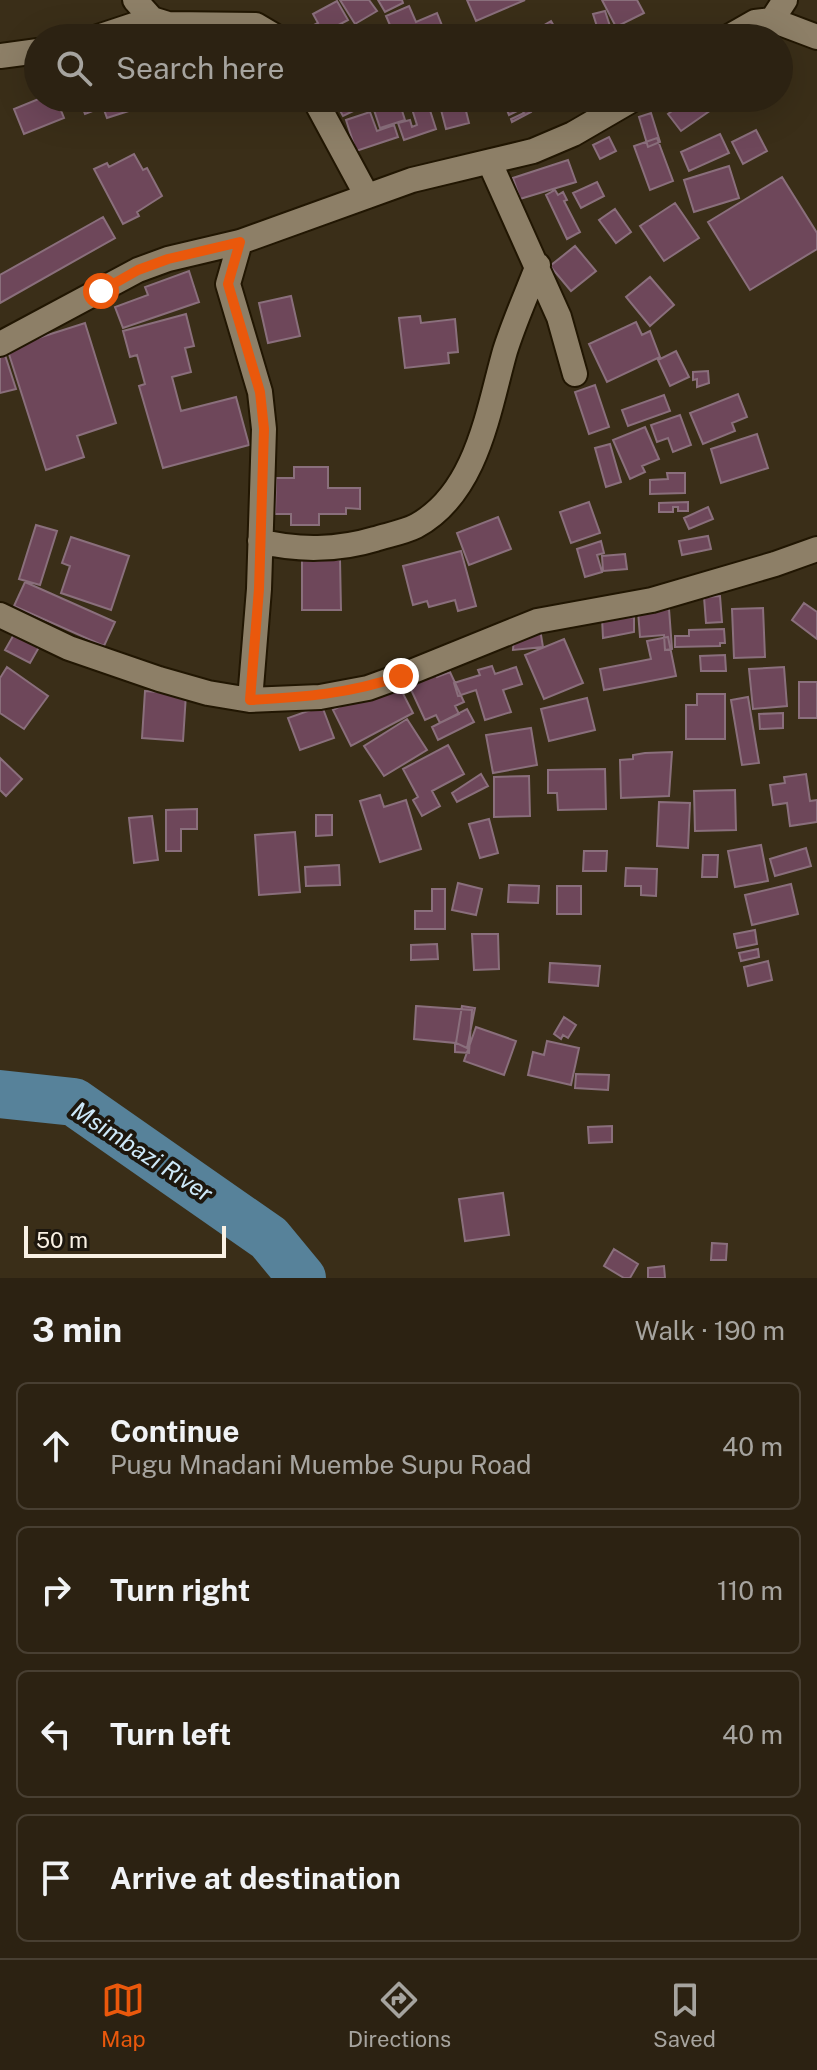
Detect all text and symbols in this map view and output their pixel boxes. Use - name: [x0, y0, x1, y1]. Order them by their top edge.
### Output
- search box: [24, 24, 793, 112]
- icon: search: [52, 46, 96, 90]
- text: Search here: [116, 50, 284, 86]
- route start: [83, 273, 119, 309]
- route end: [383, 658, 419, 694]
- water label: Msimbazi River: [67, 1095, 219, 1208]
- scale bar: [24, 1222, 226, 1258]
- text: 50 m: [36, 1227, 88, 1253]
- text: 3 min: [32, 1310, 122, 1350]
- text: Walk · 190 m: [635, 1315, 785, 1346]
- text: Continue: [110, 1413, 240, 1449]
- icon: ahead: [34, 1424, 78, 1468]
- text: 40 m: [722, 1431, 783, 1462]
- text: Pugu Mnadani Muembe Supu Road: [110, 1449, 532, 1480]
- icon: right: [34, 1568, 78, 1612]
- text: Turn right: [110, 1572, 250, 1608]
- text: 110 m: [717, 1575, 783, 1606]
- icon: left: [34, 1712, 78, 1756]
- text: Turn left: [110, 1716, 231, 1752]
- text: 40 m: [722, 1719, 783, 1750]
- icon: arrive: [34, 1856, 78, 1900]
- text: Arrive at destination: [110, 1860, 401, 1896]
- tab: Map: [101, 1978, 146, 2052]
- tab: Directions: [348, 1978, 451, 2052]
- tab: Saved: [653, 1978, 716, 2052]

